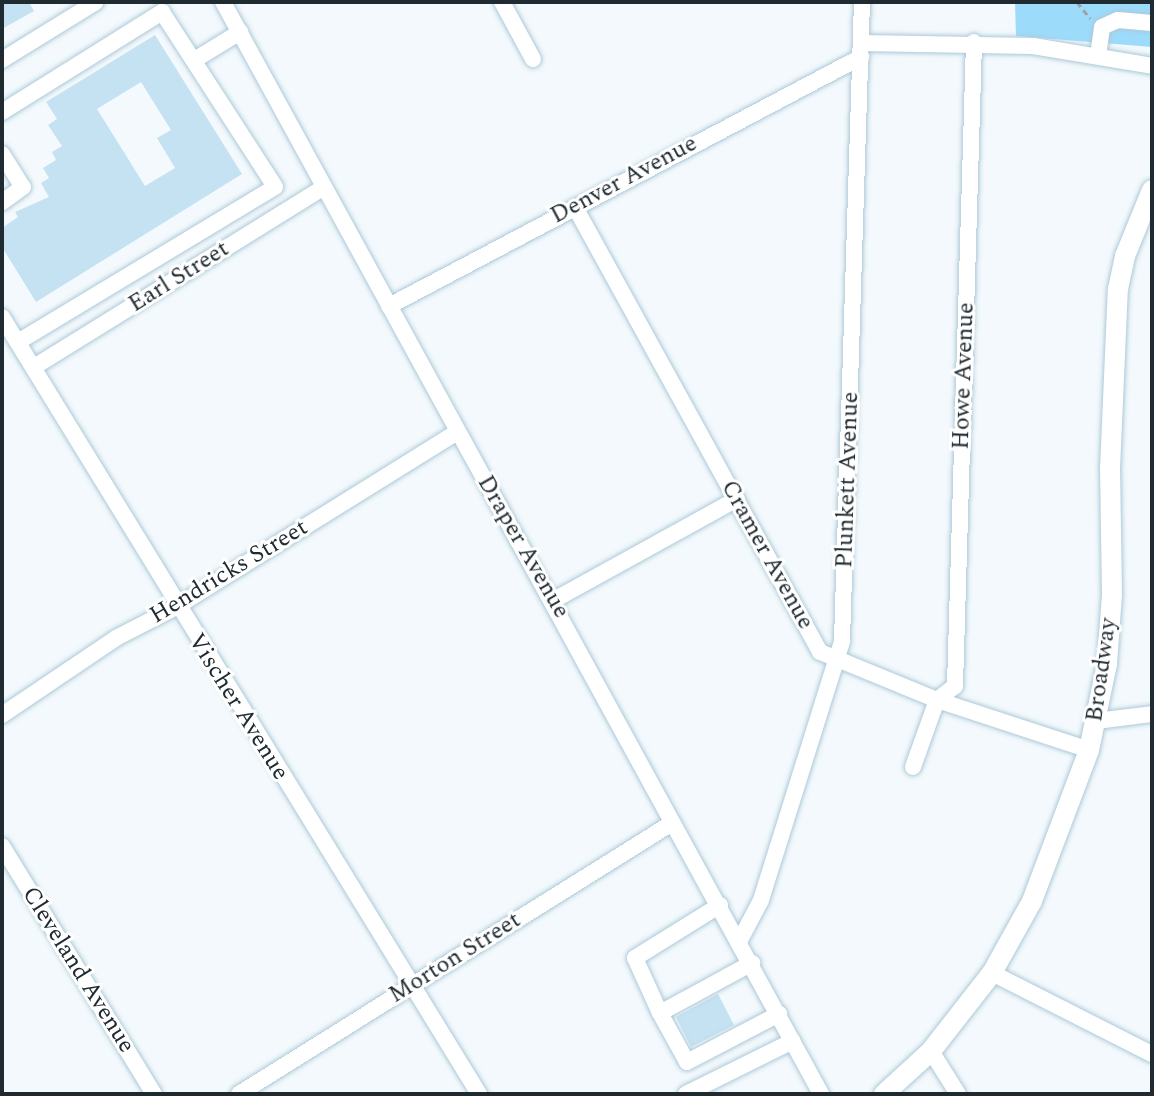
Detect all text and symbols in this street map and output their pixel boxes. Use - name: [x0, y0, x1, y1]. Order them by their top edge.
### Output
- street label: Denver Avenue: [546, 129, 702, 231]
- street label: Earl Street: [123, 235, 235, 319]
- street label: Howe Avenue: [947, 302, 981, 450]
- street label: Plunkett Avenue: [831, 391, 865, 569]
- street label: Draper Avenue: [470, 470, 576, 624]
- street label: Cramer Avenue: [714, 475, 820, 635]
- street label: Hendricks Street: [145, 514, 313, 630]
- street label: Broadway: [1080, 616, 1124, 724]
- street label: Vischer Avenue: [181, 628, 295, 786]
- street label: Cleveland Avenue: [15, 882, 141, 1058]
- street label: Morton Street: [384, 906, 526, 1010]

